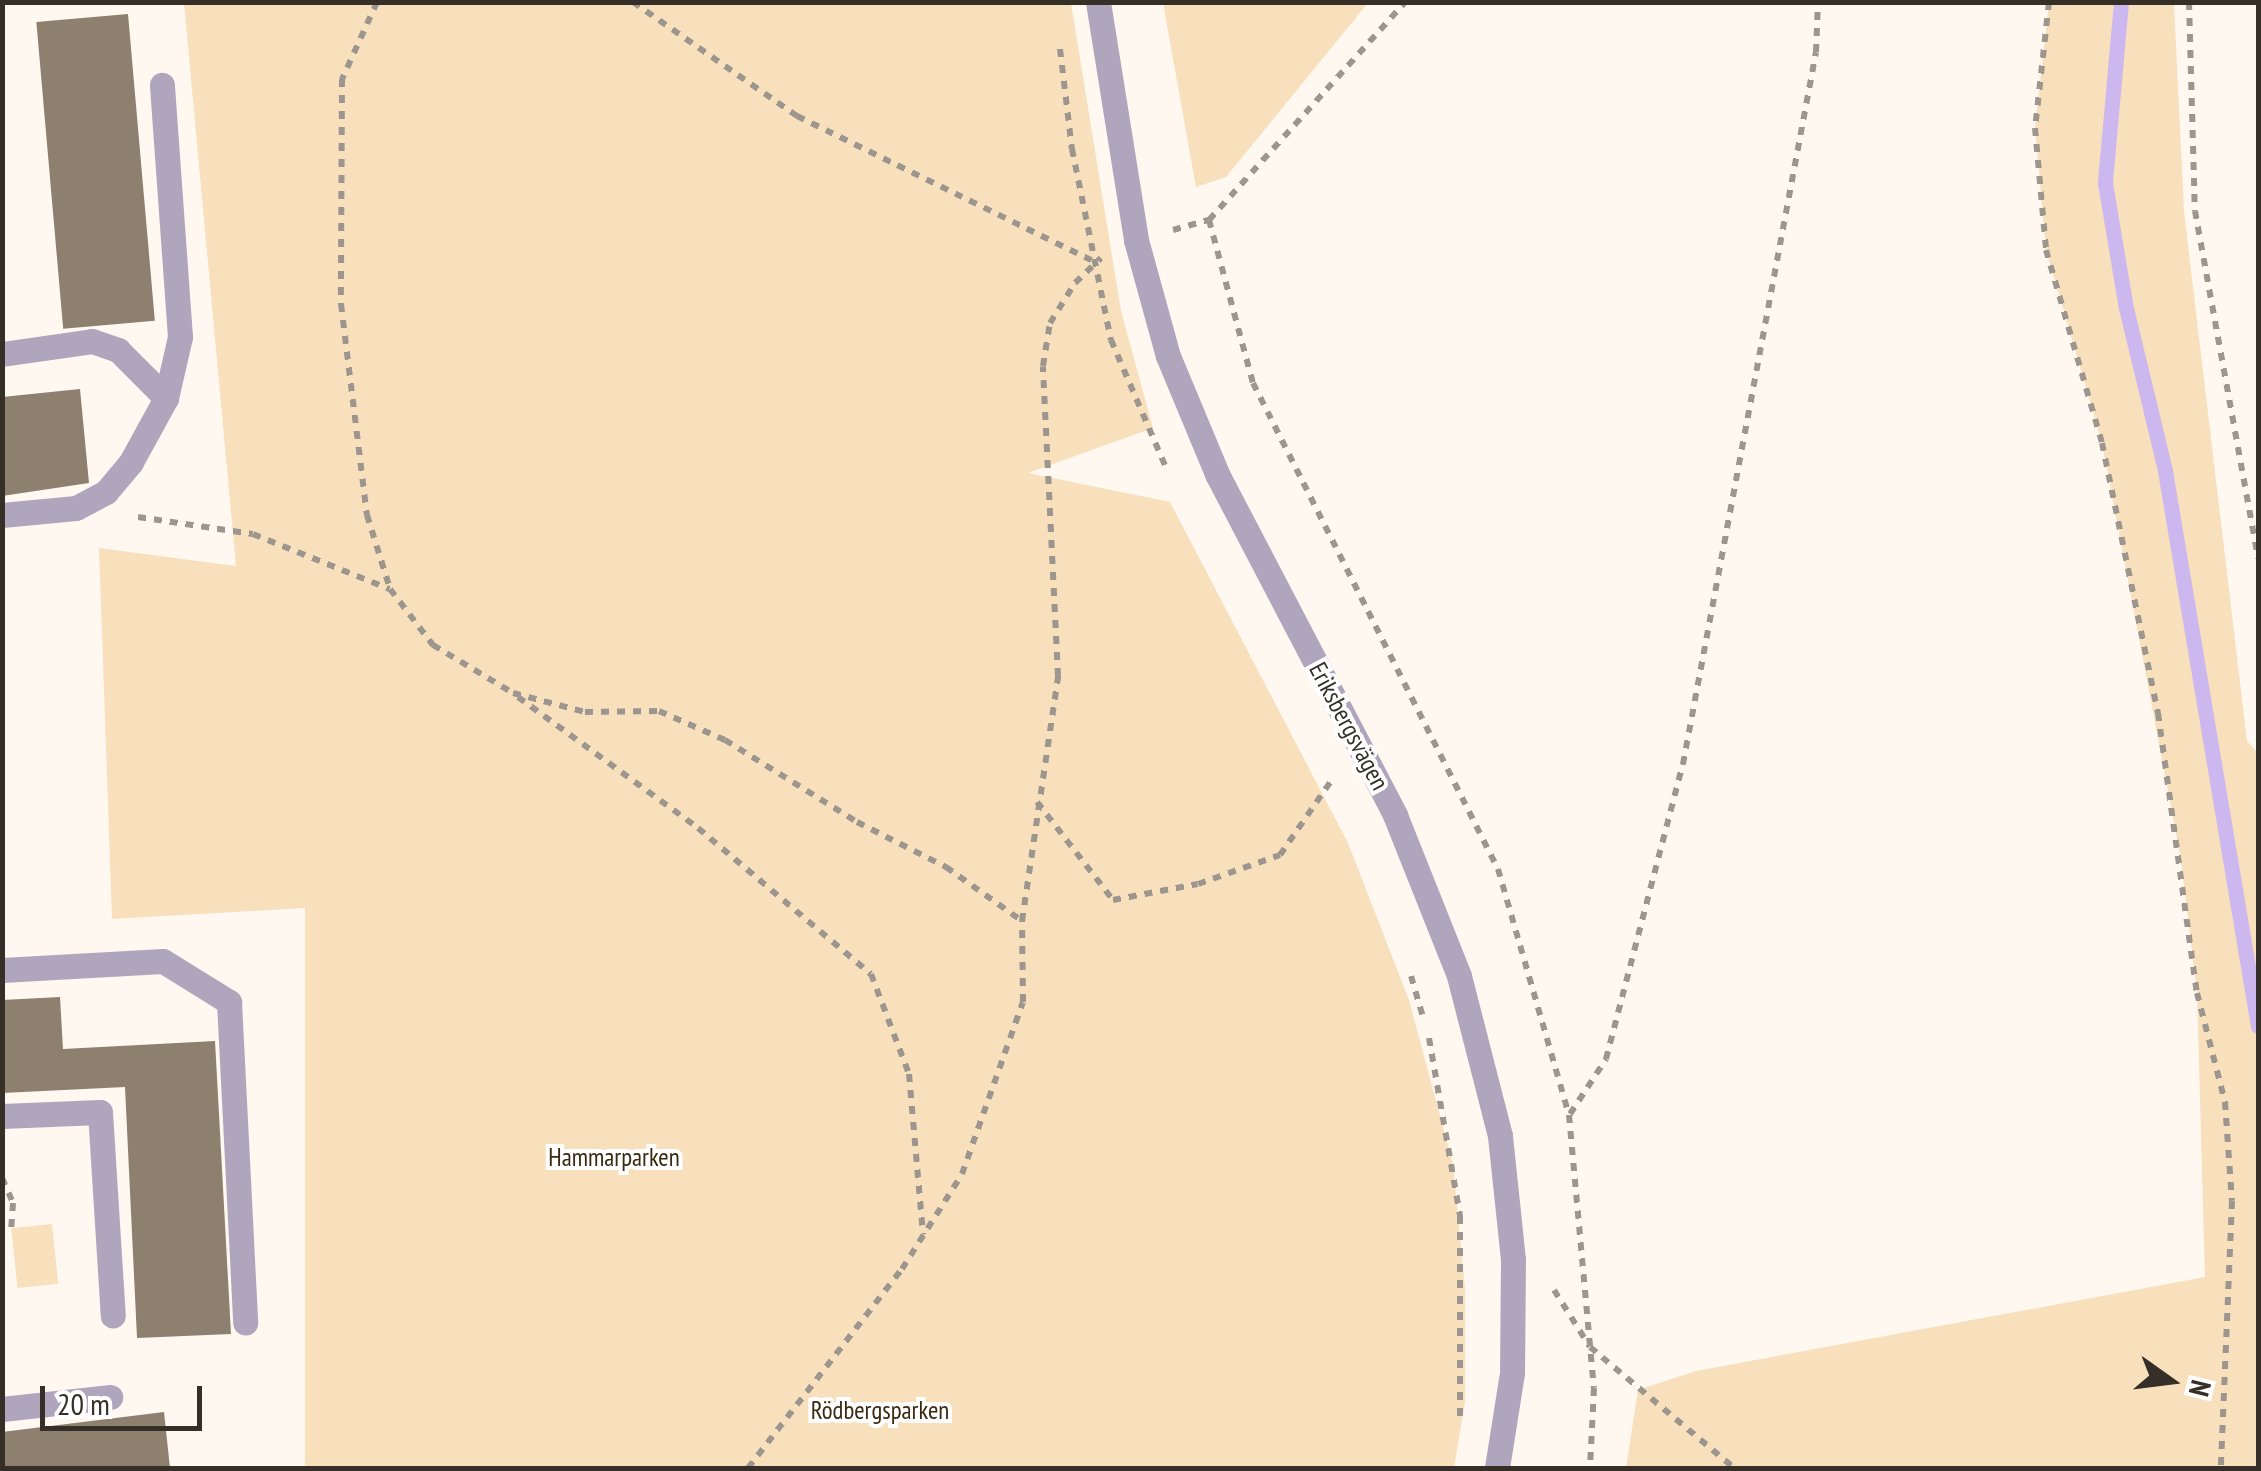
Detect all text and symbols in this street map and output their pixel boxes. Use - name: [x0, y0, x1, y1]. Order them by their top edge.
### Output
- street label: Eriksbergsvägen: [1303, 657, 1395, 795]
- park label: Hammarparken: [548, 1142, 680, 1172]
- north arrow: [2121, 1331, 2221, 1431]
- scale bar: [45, 1366, 208, 1428]
- text: N: [2181, 1377, 2220, 1400]
- text: 20 m: [57, 1384, 110, 1423]
- park label: Rödbergsparken: [811, 1395, 949, 1425]

